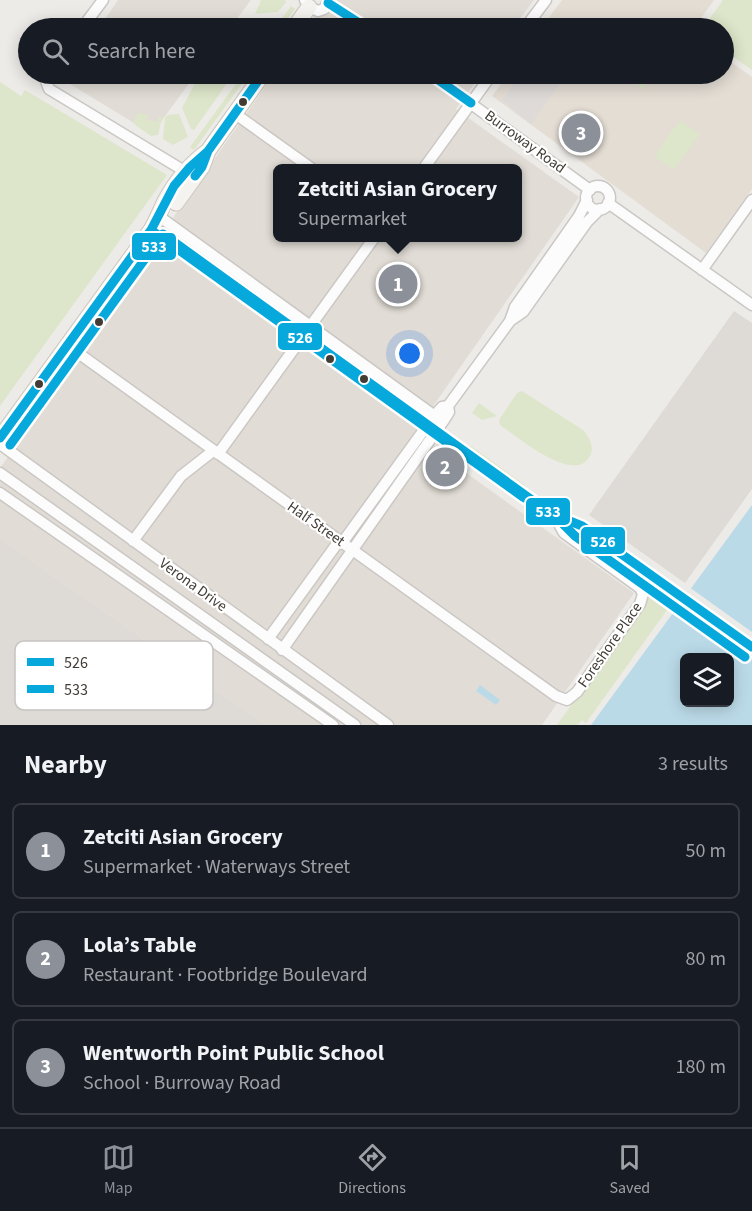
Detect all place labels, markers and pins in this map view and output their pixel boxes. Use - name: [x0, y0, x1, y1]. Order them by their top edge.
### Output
- unlabelled marker: [237, 96, 249, 108]
- pin: 3: [562, 110, 600, 156]
- pin: 1: [378, 262, 418, 306]
- unlabelled marker: [93, 316, 105, 328]
- unlabelled marker: [324, 353, 336, 365]
- unlabelled marker: [358, 373, 370, 385]
- unlabelled marker: [33, 378, 45, 390]
- pin: 2: [426, 444, 464, 490]

